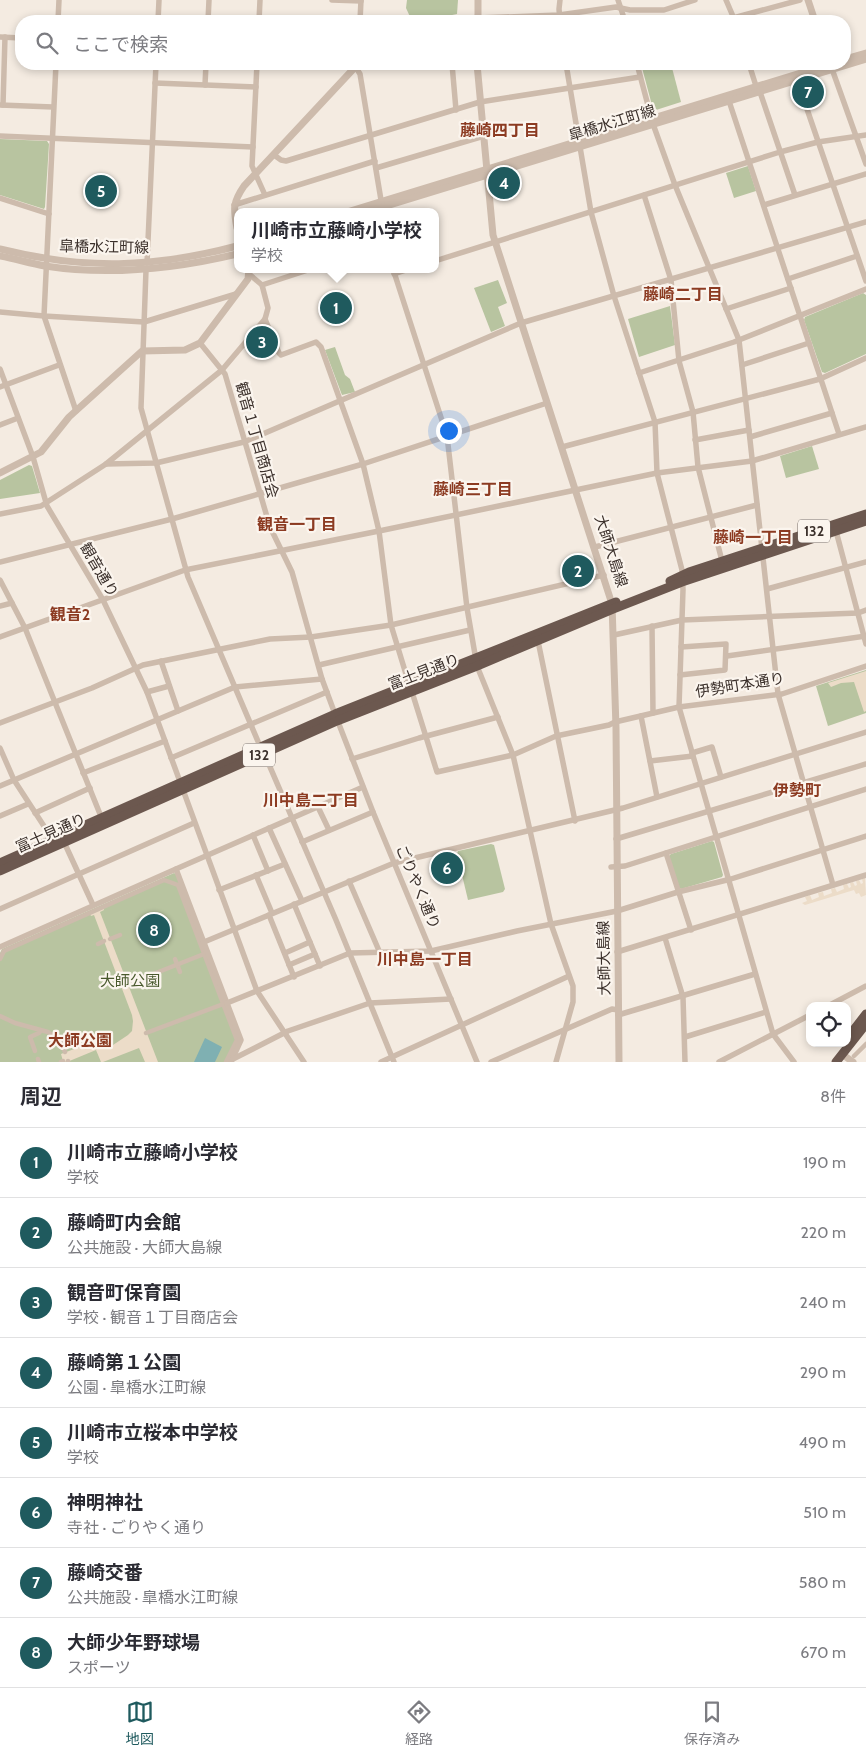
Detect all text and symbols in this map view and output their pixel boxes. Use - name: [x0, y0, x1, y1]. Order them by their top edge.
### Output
- search box: [15, 15, 851, 70]
- icon: search: [33, 29, 61, 57]
- text: ここで検索: [73, 33, 168, 56]
- pin: 7: [792, 73, 824, 111]
- street label: 皐橋水江町線: [566, 101, 658, 145]
- district label: 藤崎四丁目: [460, 121, 540, 140]
- pin: 4: [488, 164, 520, 202]
- pin: 5: [85, 172, 117, 210]
- popup: [234, 208, 439, 273]
- text: 川崎市立藤崎小学校: [251, 219, 422, 242]
- street label: 皐橋水江町線: [59, 237, 149, 257]
- text: 学校: [251, 246, 283, 265]
- district label: 藤崎二丁目: [643, 285, 723, 304]
- pin: 1: [320, 289, 352, 327]
- pin: 3: [246, 323, 278, 361]
- street label: 観音１丁目商店会: [232, 380, 282, 500]
- your location: [436, 418, 462, 444]
- district label: 藤崎三丁目: [433, 480, 513, 499]
- street label: 大師大島線: [591, 513, 631, 589]
- district label: 観音一丁目: [257, 515, 337, 534]
- road number: 132: [798, 520, 830, 542]
- district label: 藤崎一丁目: [713, 528, 793, 547]
- street label: 観音通り: [76, 540, 122, 600]
- pin: 2: [562, 552, 594, 590]
- district label: 観音2: [50, 605, 90, 624]
- street label: 富士見通り: [386, 650, 462, 694]
- street label: 伊勢町本通り: [694, 669, 786, 701]
- road number: 132: [243, 744, 275, 766]
- district label: 伊勢町: [772, 781, 821, 800]
- district label: 川中島二丁目: [263, 791, 359, 810]
- street label: 富士見通り: [13, 810, 89, 856]
- street label: ごりやく通り: [392, 842, 444, 932]
- pin: 6: [431, 849, 463, 887]
- pin: 8: [138, 911, 170, 949]
- street label: 大師大島線: [594, 920, 614, 996]
- district label: 川中島一丁目: [377, 950, 473, 969]
- park label: 大師公園: [100, 972, 160, 990]
- map controls: [806, 1002, 851, 1047]
- button: locate: [806, 1002, 851, 1047]
- district label: 大師公園: [48, 1031, 112, 1050]
- text: 周辺: [20, 1084, 62, 1109]
- text: 8件: [820, 1087, 846, 1106]
- text: 川崎市立藤崎小学校: [67, 1141, 238, 1164]
- text: 1: [33, 1153, 39, 1172]
- text: 190 m: [803, 1153, 846, 1172]
- text: 学校: [67, 1168, 99, 1187]
- text: 藤崎町内会館: [67, 1211, 181, 1234]
- text: 2: [32, 1223, 40, 1242]
- text: 220 m: [800, 1223, 846, 1242]
- text: 公共施設 · 大師大島線: [67, 1238, 222, 1257]
- text: 観音町保育園: [67, 1281, 181, 1304]
- text: 3: [32, 1293, 40, 1312]
- text: 240 m: [800, 1293, 846, 1312]
- text: 学校 · 観音１丁目商店会: [67, 1308, 238, 1327]
- text: 藤崎第１公園: [67, 1351, 181, 1374]
- text: 4: [31, 1363, 41, 1382]
- text: 290 m: [800, 1363, 846, 1382]
- text: 公園 · 皐橋水江町線: [67, 1378, 206, 1397]
- text: 川崎市立桜本中学校: [67, 1421, 238, 1444]
- text: 5: [32, 1433, 40, 1452]
- text: 490 m: [799, 1433, 846, 1452]
- text: 学校: [67, 1448, 99, 1467]
- text: 神明神社: [67, 1491, 143, 1514]
- text: 6: [32, 1503, 41, 1522]
- text: 510 m: [803, 1503, 846, 1522]
- text: 寺社 · ごりやく通り: [67, 1518, 206, 1537]
- text: 藤崎交番: [67, 1561, 143, 1584]
- text: 7: [32, 1573, 40, 1592]
- text: 580 m: [799, 1573, 846, 1592]
- text: 公共施設 · 皐橋水江町線: [67, 1588, 238, 1607]
- text: 大師少年野球場: [67, 1631, 200, 1654]
- text: 8: [31, 1643, 41, 1662]
- text: 670 m: [800, 1643, 846, 1662]
- text: スポーツ: [67, 1658, 131, 1677]
- tab: 地図: [126, 1698, 154, 1748]
- tab: 経路: [405, 1698, 433, 1748]
- tab: 保存済み: [684, 1698, 740, 1748]

